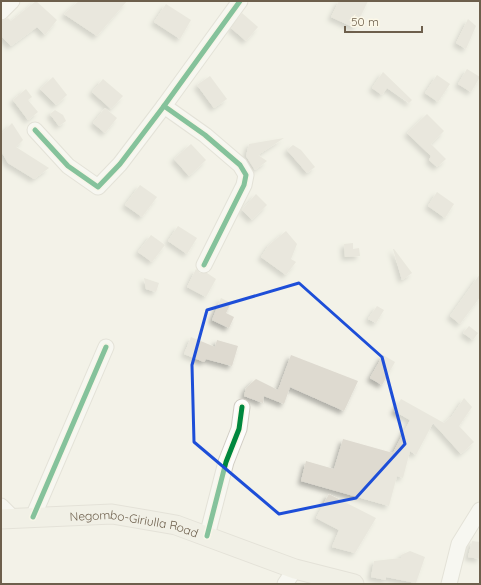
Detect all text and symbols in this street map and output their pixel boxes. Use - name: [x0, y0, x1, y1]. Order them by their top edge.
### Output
- scale bar: [345, 8, 422, 34]
- text: 50 m: [351, 14, 379, 29]
- street label: Negombo-Giriulla Road: [69, 506, 201, 540]

